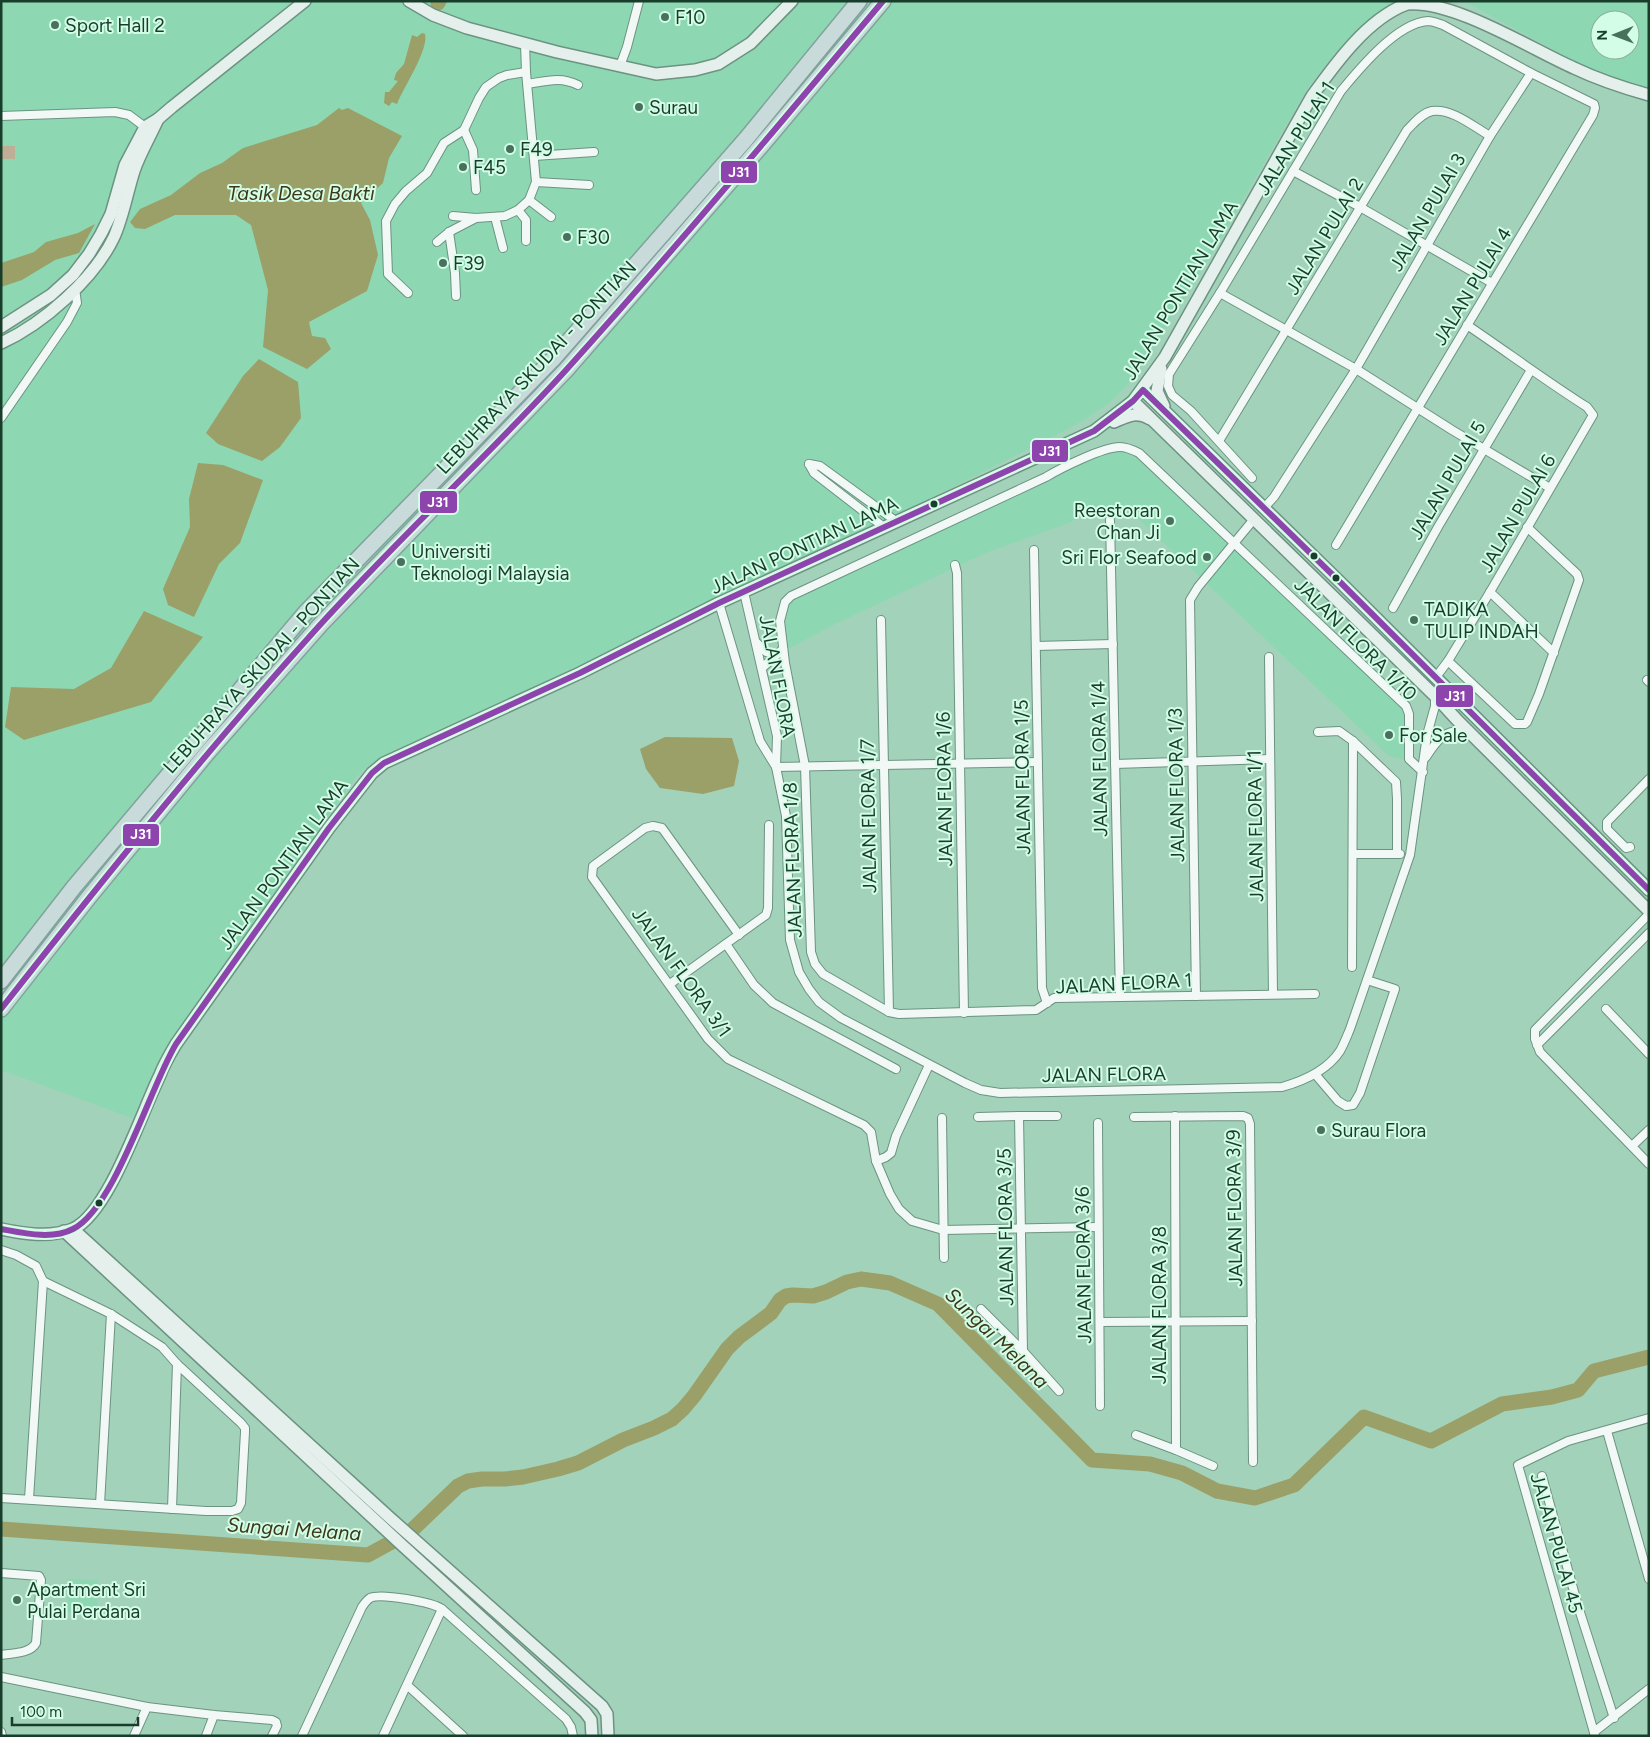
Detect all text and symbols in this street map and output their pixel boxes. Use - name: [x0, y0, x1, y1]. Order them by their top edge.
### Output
- place label: F10: [675, 6, 705, 29]
- north arrow: [1590, 10, 1640, 60]
- marker: F10: [659, 11, 671, 23]
- place label: Sport Hall 2: [65, 14, 165, 37]
- marker: Sport Hall 2: [49, 19, 61, 31]
- text: N: [1594, 30, 1611, 41]
- street label: JALAN PULAI 1: [1251, 77, 1340, 199]
- place label: Surau: [649, 96, 698, 119]
- marker: Surau: [633, 101, 645, 113]
- place label: F49: [520, 138, 553, 161]
- marker: F49: [504, 143, 516, 155]
- street label: JALAN PULAI 3: [1384, 149, 1470, 275]
- place label: F45: [473, 156, 506, 179]
- line badge: J31: [720, 160, 758, 184]
- marker: F45: [457, 161, 469, 173]
- text: J31: [728, 164, 750, 181]
- street label: JALAN PULAI 2: [1280, 174, 1368, 299]
- water label: Tasik Desa Bakti: [227, 181, 375, 205]
- street label: JALAN PONTIAN LAMA: [1118, 196, 1243, 384]
- street label: JALAN PULAI 4: [1428, 223, 1517, 349]
- place label: F30: [577, 226, 610, 249]
- marker: F30: [561, 231, 573, 243]
- place label: F39: [453, 252, 484, 275]
- street label: LEBUHRAYA SKUDAI - PONTIAN: [432, 256, 641, 479]
- marker: F39: [437, 257, 449, 269]
- street label: JALAN PULAI 5: [1404, 417, 1491, 543]
- line badge: J31: [1031, 439, 1069, 463]
- text: J31: [1039, 443, 1061, 460]
- street label: JALAN PULAI 6: [1474, 450, 1561, 576]
- line badge: J31: [419, 490, 458, 514]
- street label: JALAN PONTIAN LAMA: [707, 492, 902, 599]
- text: J31: [427, 494, 449, 511]
- unlabelled marker: [929, 499, 939, 509]
- place label: Reestoran Chan Ji: [1074, 499, 1160, 544]
- marker: Reestoran Chan Ji: [1164, 515, 1176, 527]
- place label: Universiti Teknologi Malaysia: [411, 540, 569, 585]
- place label: Sri Flor Seafood: [1061, 546, 1197, 569]
- marker: Sri Flor Seafood: [1201, 551, 1213, 563]
- unlabelled marker: [1309, 551, 1319, 561]
- street label: LEBUHRAYA SKUDAI - PONTIAN: [158, 553, 365, 778]
- marker: Universiti Teknologi Malaysia: [395, 556, 407, 568]
- street label: JALAN FLORA 1/10: [1289, 573, 1422, 706]
- unlabelled marker: [1331, 573, 1341, 583]
- place label: TADIKA TULIP INDAH: [1424, 598, 1539, 643]
- street label: JALAN FLORA: [754, 613, 801, 739]
- marker: TADIKA TULIP INDAH: [1408, 614, 1420, 626]
- street label: JALAN FLORA 1/4: [1087, 681, 1112, 837]
- line badge: J31: [1435, 684, 1474, 708]
- text: J31: [1444, 688, 1466, 705]
- street label: JALAN FLORA 1/5: [1010, 699, 1035, 855]
- street label: JALAN FLORA 1/3: [1164, 708, 1189, 862]
- street label: JALAN FLORA 1/6: [932, 711, 957, 867]
- place label: For Sale: [1399, 724, 1467, 747]
- marker: For Sale: [1383, 729, 1395, 741]
- street label: JALAN FLORA 1/7: [856, 739, 881, 893]
- street label: JALAN FLORA 1/1: [1243, 750, 1268, 902]
- street label: JALAN PONTIAN LAMA: [214, 775, 353, 954]
- street label: JALAN FLORA 1/8: [778, 782, 807, 938]
- line badge: J31: [122, 823, 160, 847]
- text: J31: [130, 826, 152, 843]
- street label: JALAN FLORA 3/1: [627, 903, 736, 1042]
- street label: JALAN FLORA 1: [1055, 968, 1193, 999]
- street label: JALAN FLORA: [1042, 1062, 1166, 1087]
- place label: Surau Flora: [1331, 1119, 1426, 1142]
- marker: Surau Flora: [1315, 1124, 1327, 1136]
- street label: JALAN FLORA 3/9: [1222, 1129, 1247, 1287]
- street label: JALAN FLORA 3/5: [993, 1148, 1018, 1306]
- street label: JALAN FLORA 3/6: [1071, 1186, 1096, 1344]
- unlabelled marker: [94, 1198, 104, 1208]
- street label: JALAN FLORA 3/8: [1148, 1226, 1171, 1384]
- water label: Sungai Melana: [940, 1283, 1054, 1394]
- street label: JALAN PULAI 45: [1526, 1470, 1588, 1616]
- water label: Sungai Melana: [226, 1512, 362, 1546]
- place label: Apartment Sri Pulai Perdana: [27, 1578, 146, 1623]
- marker: Apartment Sri Pulai Perdana: [11, 1594, 23, 1606]
- scale bar: [12, 1694, 139, 1726]
- text: 100 m: [20, 1703, 62, 1721]

